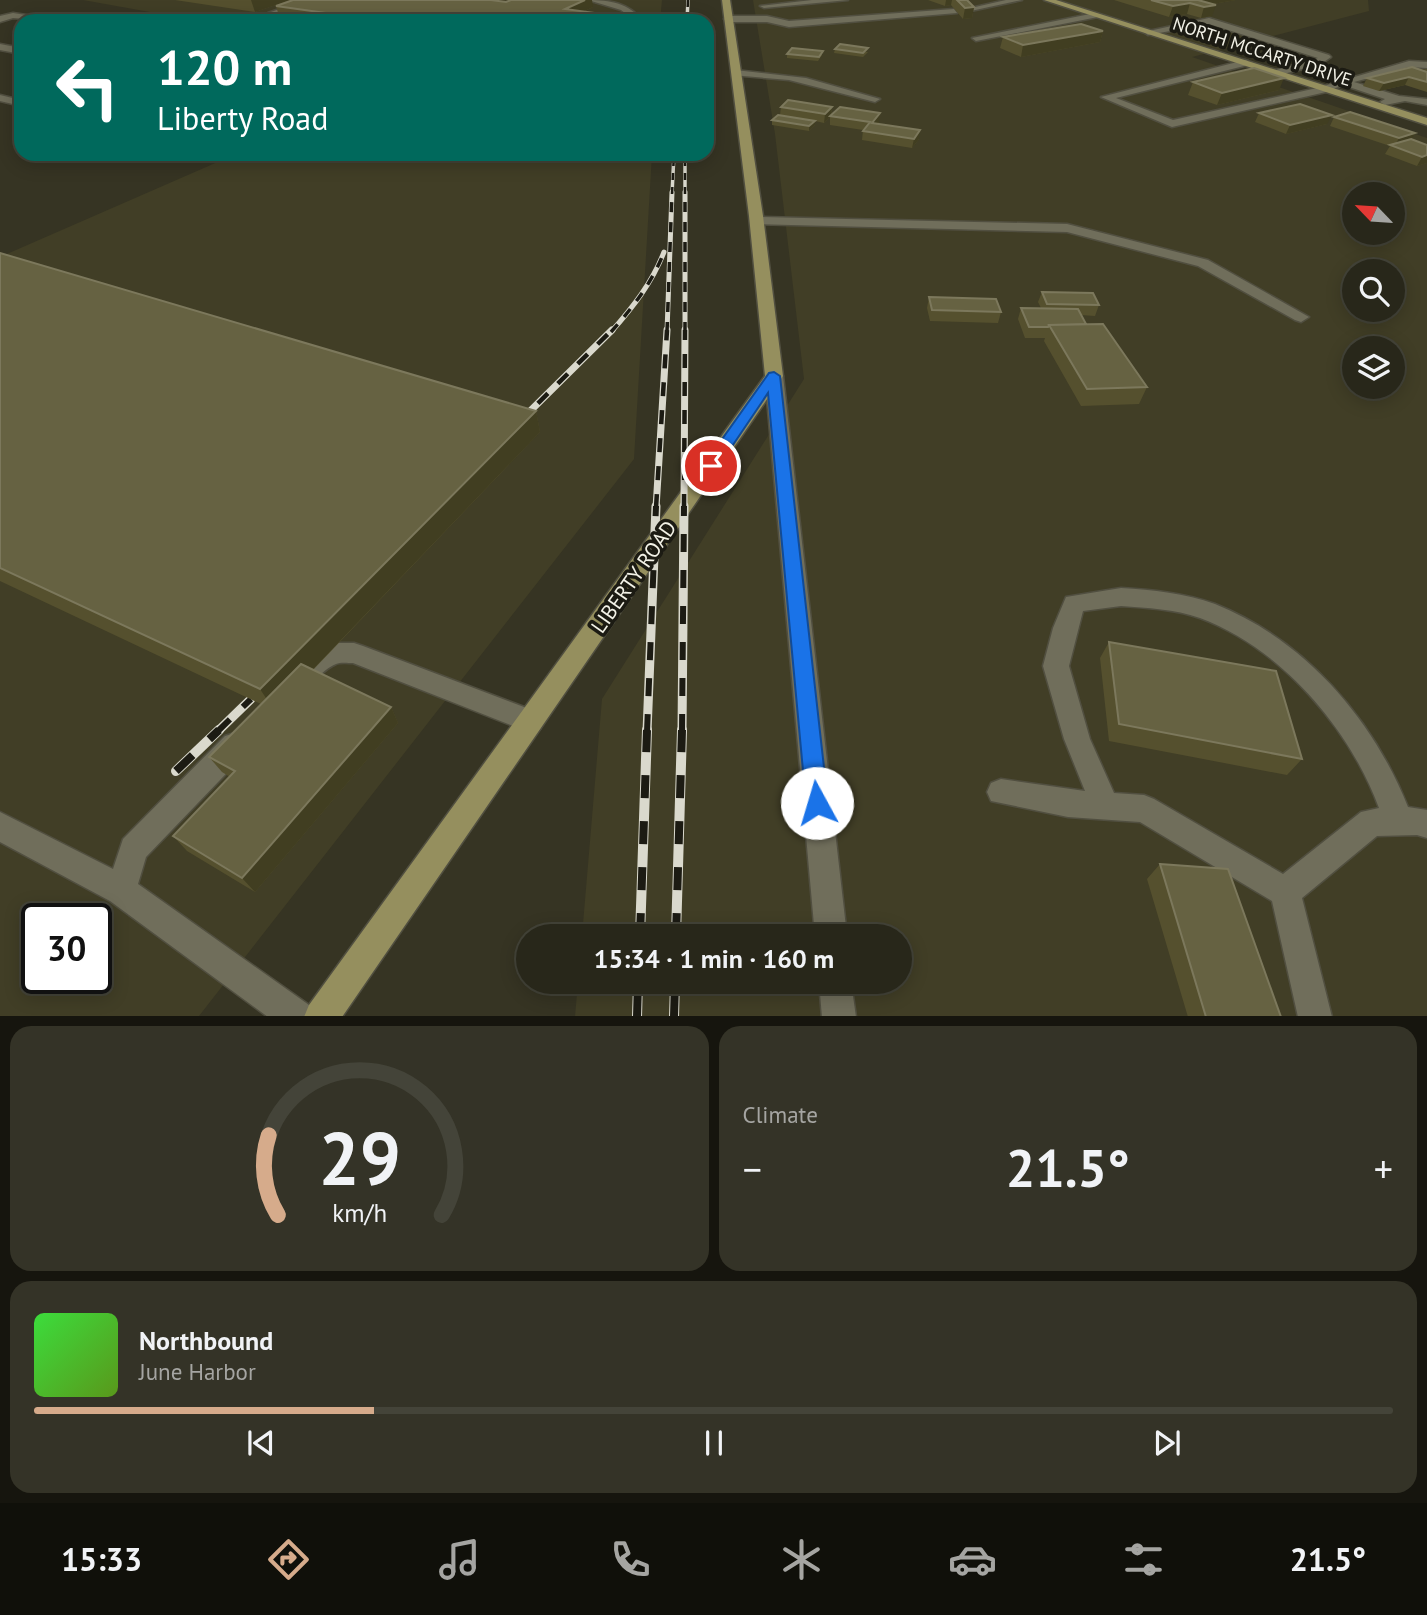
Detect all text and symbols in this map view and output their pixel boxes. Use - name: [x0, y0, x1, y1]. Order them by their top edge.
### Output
- street label: NORTH MCCARTY DRIVE: [1170, 12, 1354, 91]
- text: 120 m: [157, 35, 292, 99]
- icon: left: [42, 42, 133, 133]
- text: Liberty Road: [157, 97, 328, 139]
- north arrow: [1342, 182, 1405, 245]
- map controls: [1342, 182, 1405, 399]
- button: search: [1342, 259, 1405, 322]
- button: layers: [1342, 336, 1405, 399]
- pin: [681, 436, 741, 496]
- icon: arrive: [692, 447, 730, 485]
- street label: LIBERTY ROAD: [585, 515, 682, 638]
- position arrow: [780, 766, 854, 840]
- speed limit sign: 30: [21, 903, 112, 994]
- text: 15:34 · 1 min · 160 m: [594, 942, 834, 975]
- text: Climate: [743, 1100, 818, 1129]
- text: 29: [318, 1111, 401, 1205]
- text: 21.5°: [1006, 1134, 1130, 1201]
- text: −: [743, 1144, 762, 1193]
- text: +: [1374, 1144, 1393, 1193]
- text: km/h: [332, 1196, 387, 1228]
- text: Northbound: [139, 1324, 273, 1357]
- text: June Harbor: [139, 1357, 256, 1386]
- icon: previous: [242, 1424, 280, 1462]
- icon: pause: [695, 1424, 733, 1462]
- icon: next: [1148, 1424, 1186, 1462]
- icon: directions: [264, 1535, 313, 1584]
- icon: music: [435, 1535, 484, 1584]
- icon: phone: [606, 1535, 655, 1584]
- icon: climate: [777, 1535, 826, 1584]
- icon: car: [948, 1535, 997, 1584]
- icon: filters: [1119, 1535, 1168, 1584]
- text: 15:33: [61, 1538, 142, 1580]
- text: 21.5°: [1290, 1538, 1366, 1580]

